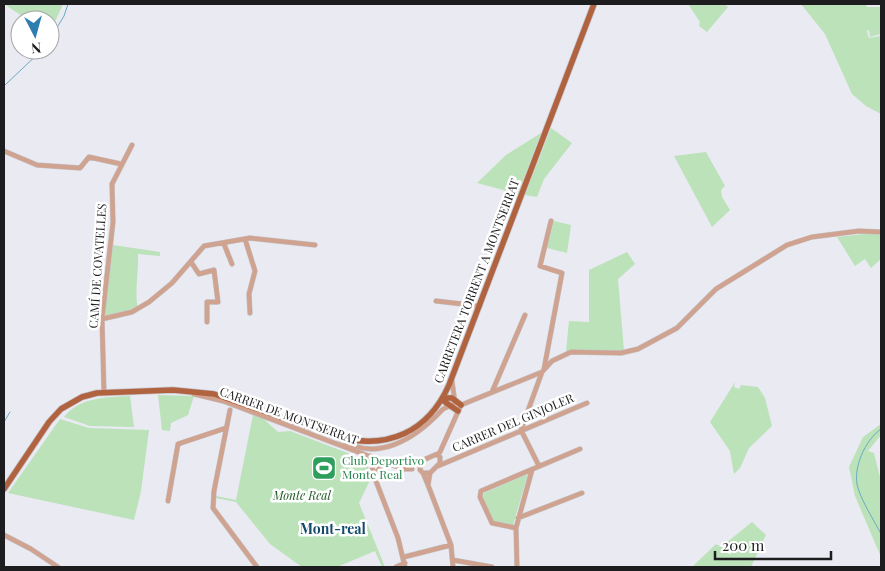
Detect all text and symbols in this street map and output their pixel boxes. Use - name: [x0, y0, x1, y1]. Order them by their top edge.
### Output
- north arrow: [10, 10, 60, 60]
- text: N: [30, 38, 42, 58]
- street label: CARRETERA TORRENT A MONTSERRAT: [430, 176, 523, 385]
- street label: CAMÍ DE COVATELLES: [85, 203, 109, 329]
- street label: CARRER DE MONTSERRAT: [218, 382, 362, 448]
- street label: CARRER DEL GINJOLER: [449, 389, 576, 455]
- place label: Club Deportivo Monte Real: [342, 452, 425, 482]
- sports icon: Club Deportivo Monte Real: [311, 455, 337, 481]
- park label: Monte Real: [272, 487, 332, 503]
- district label: Mont-real: [300, 519, 367, 538]
- scale bar: [715, 528, 831, 560]
- text: 200 m: [722, 535, 765, 555]

